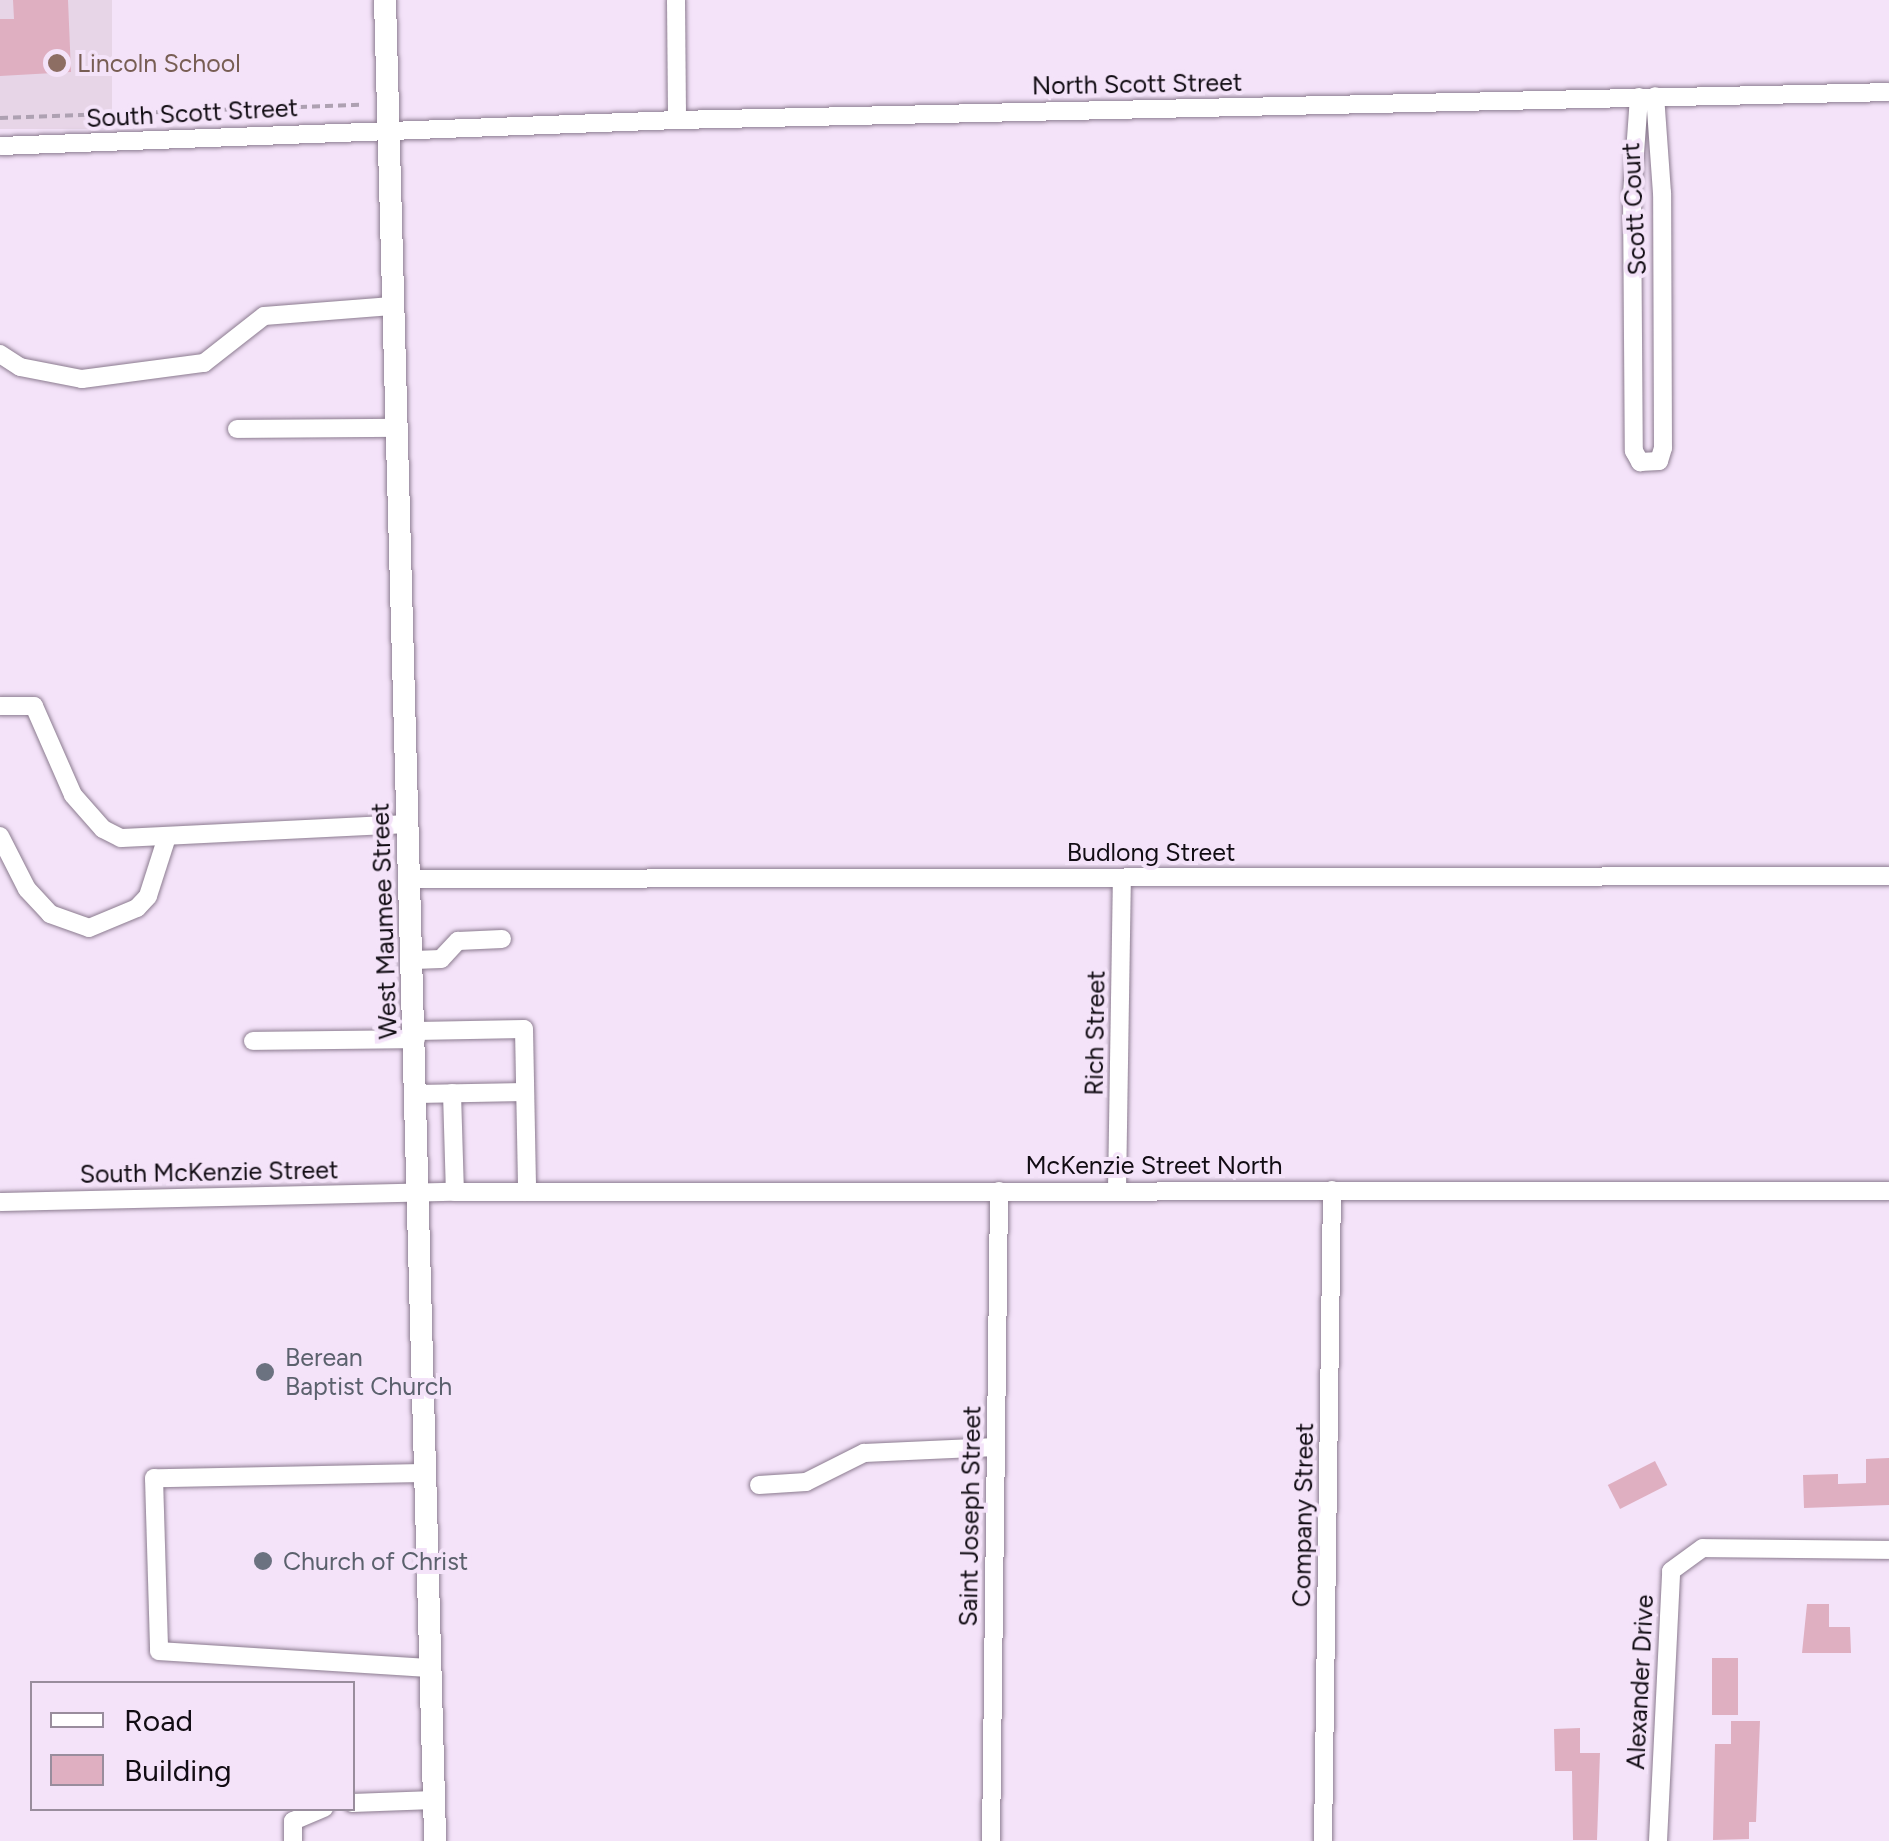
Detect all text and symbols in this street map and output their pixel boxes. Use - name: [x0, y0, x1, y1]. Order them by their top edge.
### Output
- place label: Lincoln School: [77, 48, 241, 78]
- marker: Lincoln School: [46, 52, 68, 74]
- street label: North Scott Street: [1032, 67, 1242, 101]
- street label: South Scott Street: [85, 92, 299, 134]
- street label: Scott Court: [1616, 142, 1652, 276]
- street label: West Maumee Street: [365, 802, 403, 1040]
- street label: Budlong Street: [1067, 837, 1235, 867]
- street label: Rich Street: [1079, 970, 1111, 1096]
- street label: McKenzie Street North: [1025, 1150, 1283, 1180]
- street label: South McKenzie Street: [79, 1155, 339, 1189]
- place label: Berean Baptist Church: [285, 1343, 452, 1402]
- marker: Berean Baptist Church: [254, 1361, 276, 1383]
- street label: Saint Joseph Street: [953, 1405, 987, 1627]
- street label: Company Street: [1286, 1423, 1320, 1607]
- place label: Church of Christ: [283, 1546, 468, 1576]
- marker: Church of Christ: [252, 1550, 274, 1572]
- street label: Alexander Drive: [1620, 1594, 1660, 1770]
- legend: [30, 1681, 355, 1811]
- text: Road: [124, 1702, 193, 1739]
- text: Building: [124, 1752, 232, 1789]

